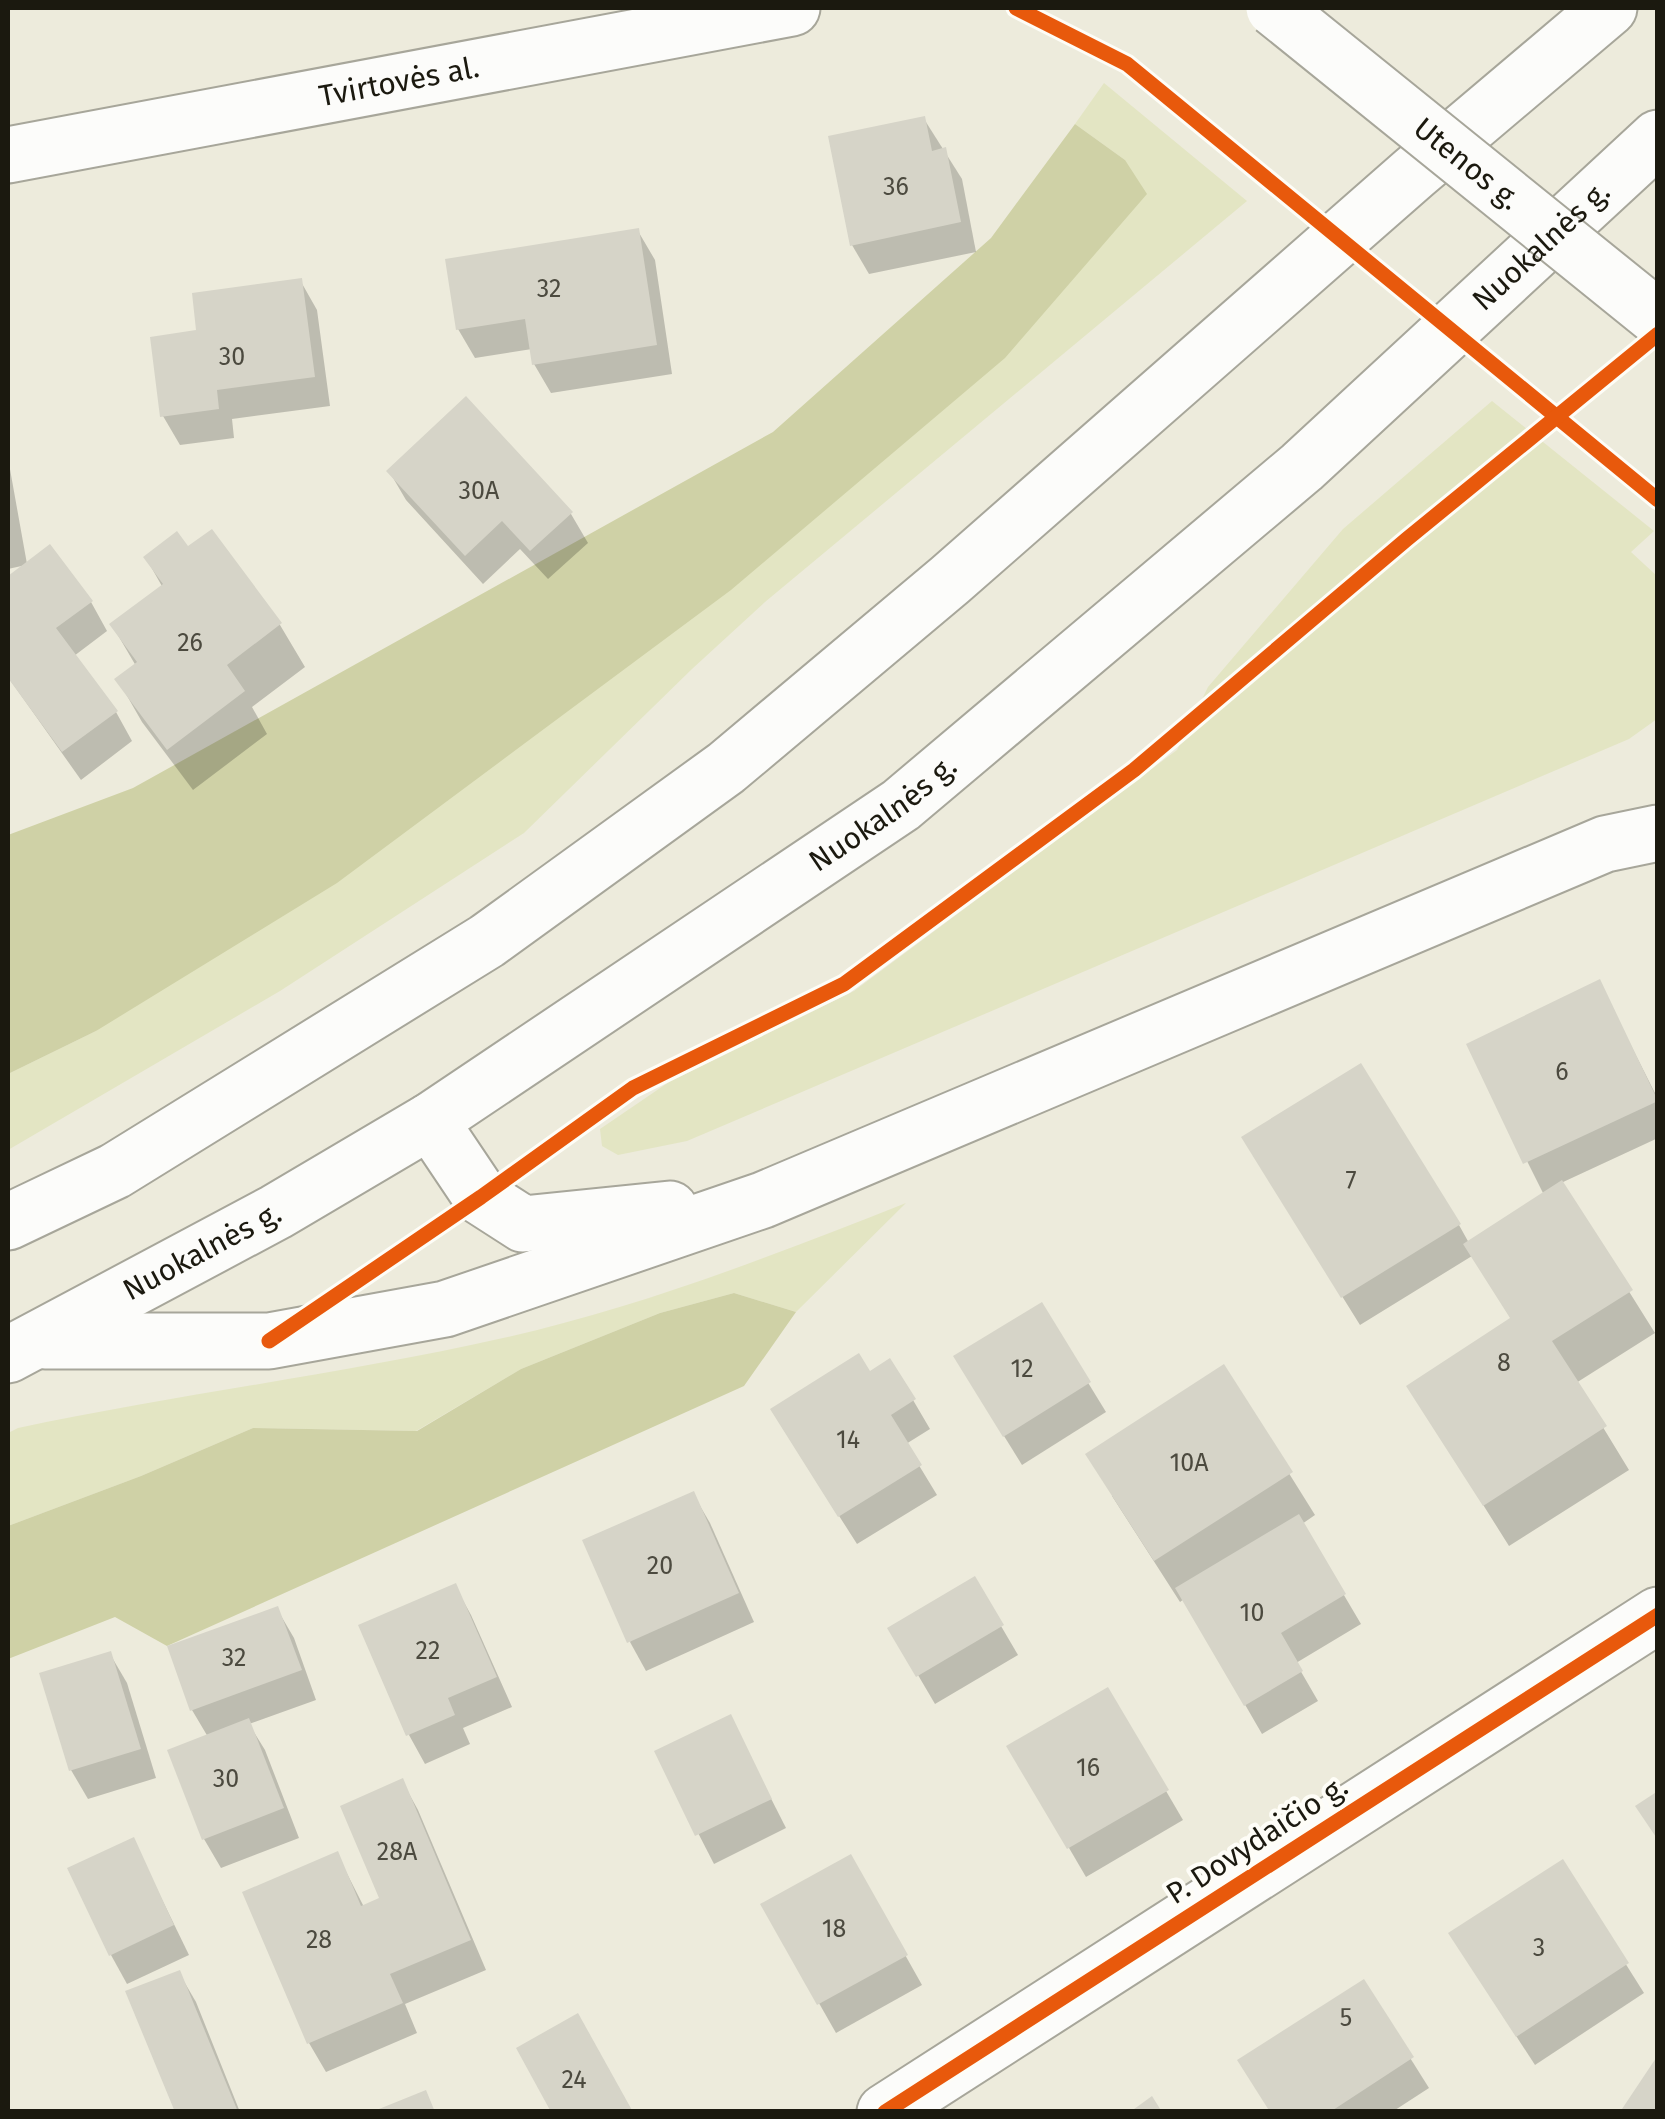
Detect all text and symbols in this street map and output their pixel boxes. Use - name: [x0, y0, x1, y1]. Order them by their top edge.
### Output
- street label: Tvirtovės al.: [316, 49, 482, 114]
- street label: Utenos g.: [1406, 110, 1528, 218]
- house number: 36: [883, 172, 909, 202]
- street label: Nuokalnės g.: [1465, 174, 1617, 318]
- house number: 32: [537, 274, 561, 304]
- house number: 30: [219, 342, 245, 372]
- house number: 30A: [459, 476, 500, 506]
- house number: 26: [177, 628, 203, 658]
- street label: Nuokalnės g.: [802, 748, 964, 879]
- house number: 6: [1555, 1057, 1569, 1087]
- house number: 7: [1345, 1165, 1357, 1195]
- street label: Nuokalnės g.: [117, 1195, 287, 1308]
- house number: 8: [1497, 1348, 1511, 1378]
- house number: 12: [1010, 1354, 1034, 1384]
- house number: 14: [836, 1425, 860, 1455]
- house number: 10A: [1169, 1448, 1209, 1478]
- house number: 20: [647, 1551, 673, 1581]
- house number: 10: [1240, 1598, 1264, 1628]
- house number: 22: [416, 1636, 440, 1666]
- house number: 32: [222, 1643, 246, 1673]
- house number: 16: [1076, 1753, 1100, 1783]
- house number: 30: [213, 1764, 239, 1794]
- street label: P. Dovydaičio g.: [1160, 1768, 1354, 1912]
- house number: 28A: [377, 1837, 418, 1867]
- house number: 18: [822, 1914, 846, 1944]
- house number: 28: [306, 1925, 332, 1955]
- house number: 3: [1533, 1933, 1545, 1963]
- house number: 5: [1340, 2003, 1352, 2033]
- house number: 24: [561, 2065, 587, 2095]

